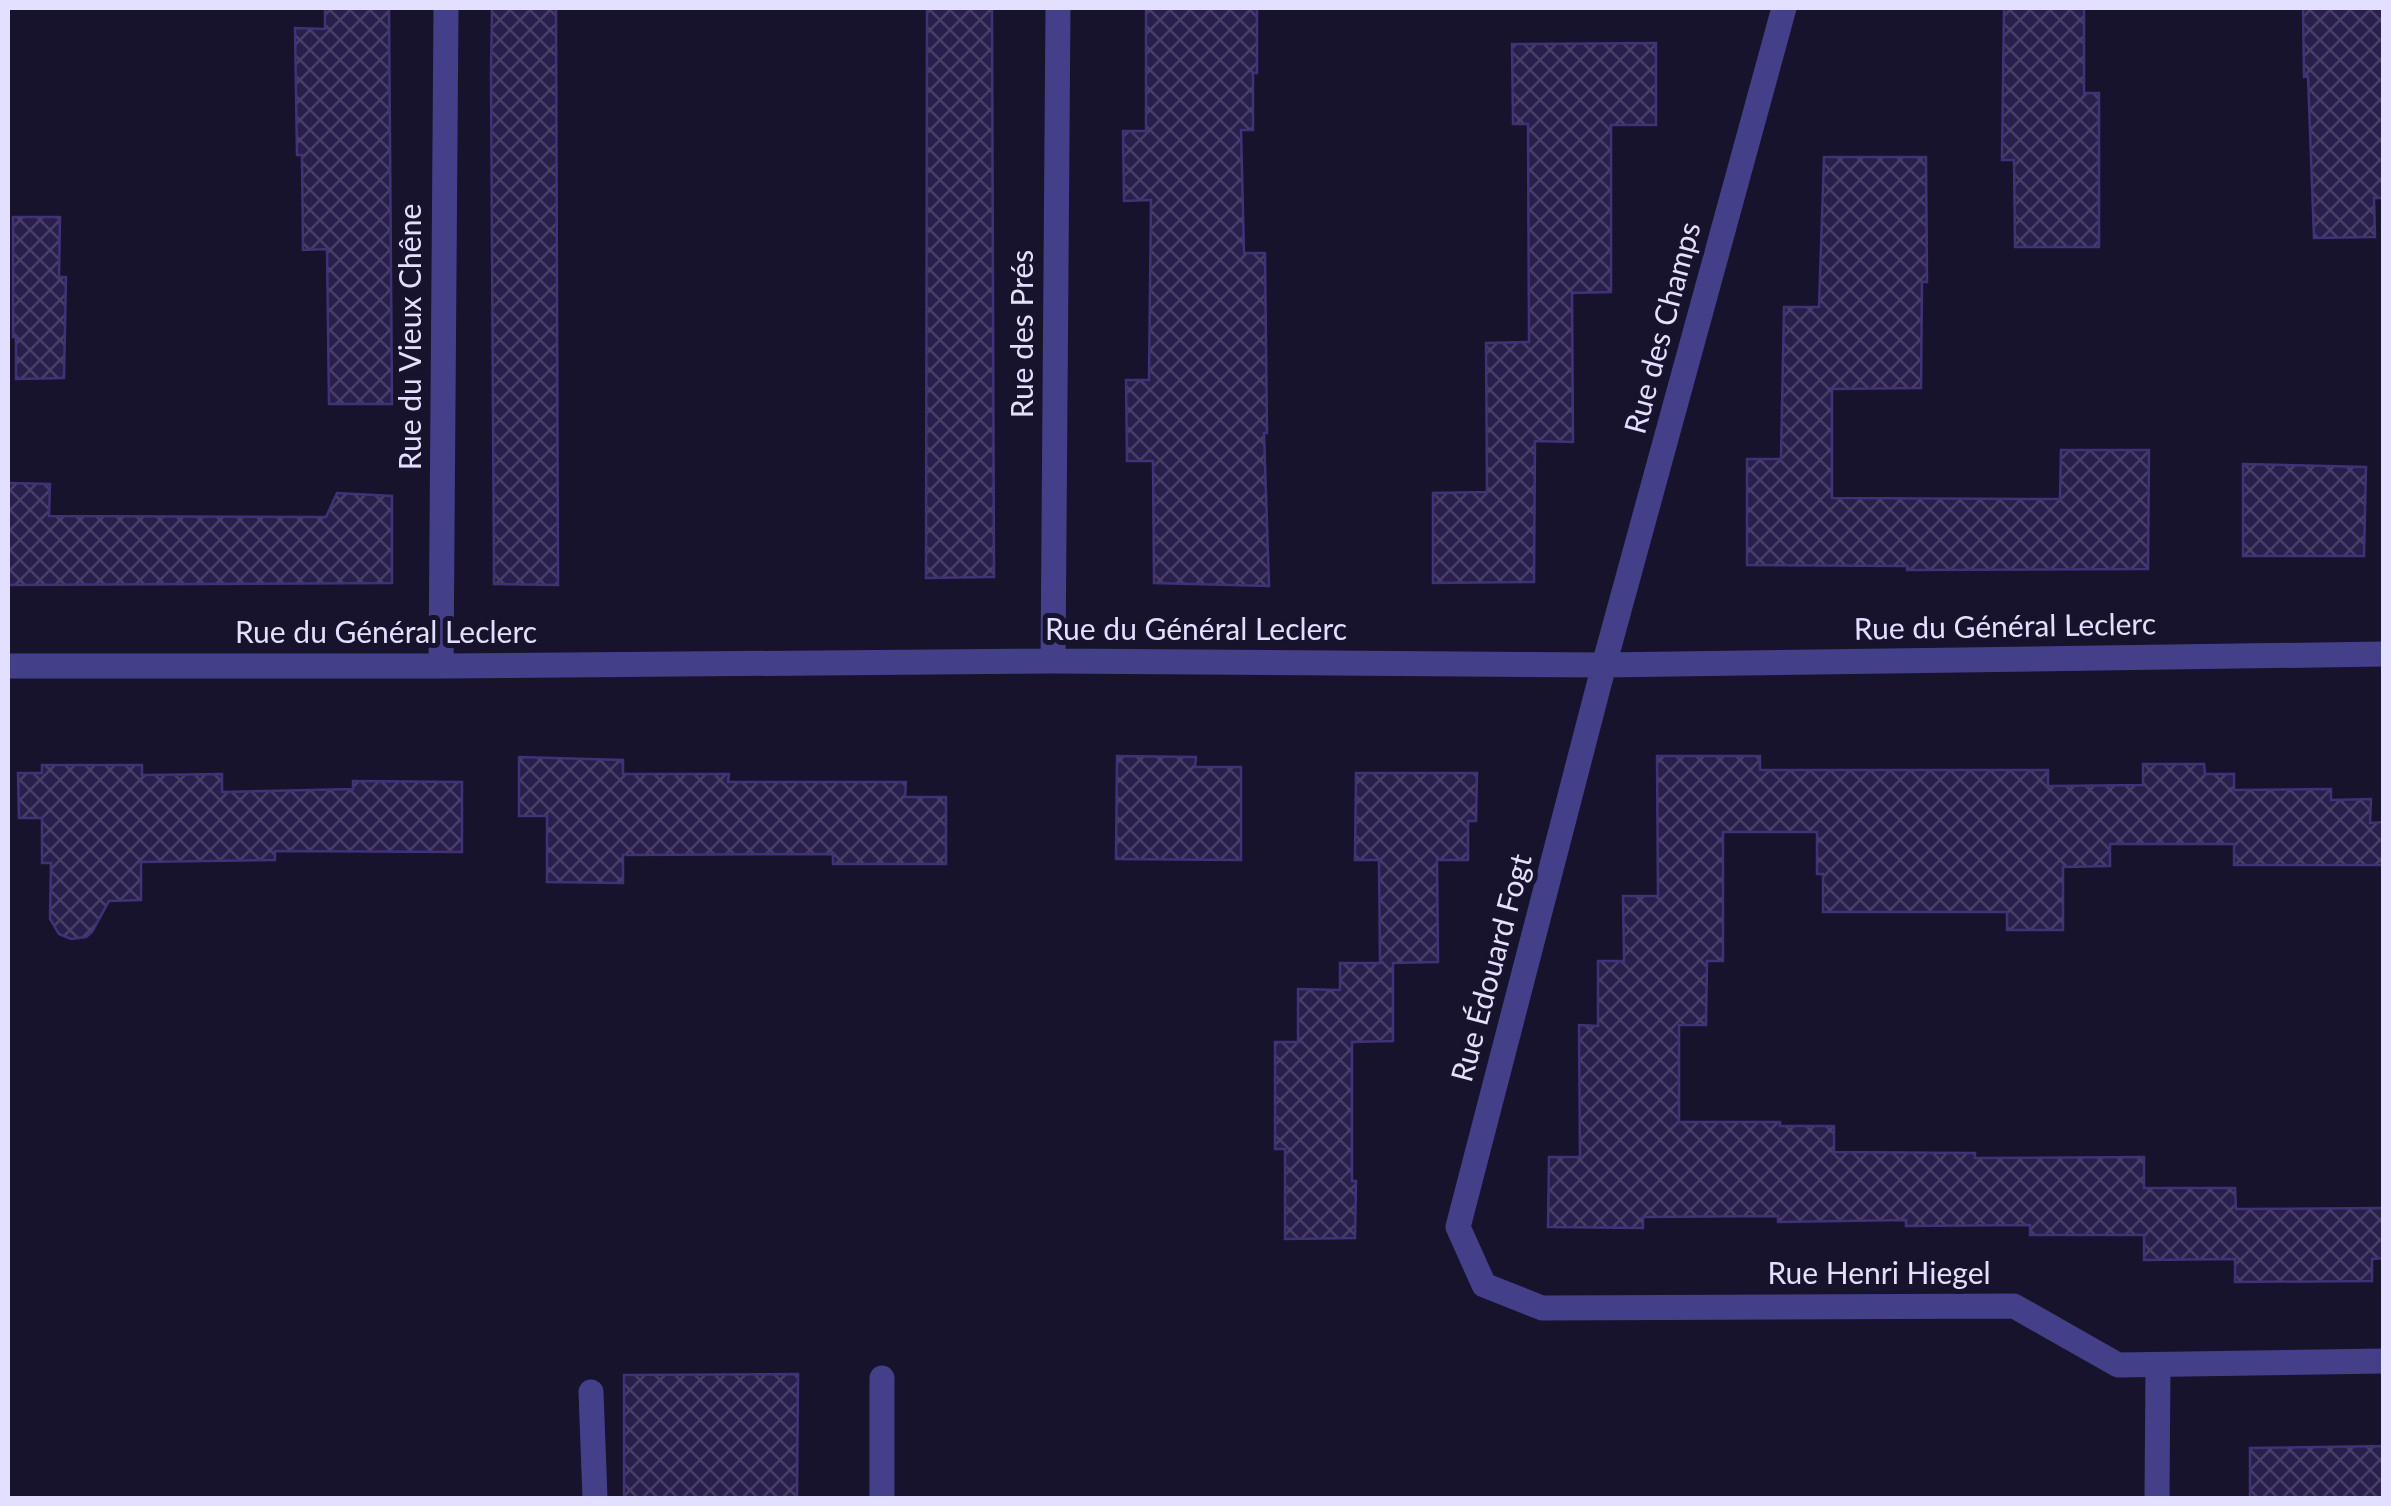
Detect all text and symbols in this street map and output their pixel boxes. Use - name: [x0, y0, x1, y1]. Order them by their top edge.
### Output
- street label: Rue du Vieux Chêne: [391, 204, 427, 470]
- street label: Rue des Champs: [1615, 218, 1707, 437]
- street label: Rue des Prés: [1003, 250, 1039, 418]
- street label: Rue du Général Leclerc: [1854, 604, 2156, 646]
- street label: Rue du Général Leclerc: [1045, 610, 1347, 646]
- street label: Rue du Général Leclerc: [235, 613, 537, 649]
- street label: Rue Édouard Fogt: [1442, 849, 1538, 1085]
- street label: Rue Henri Hiegel: [1767, 1254, 1991, 1290]

